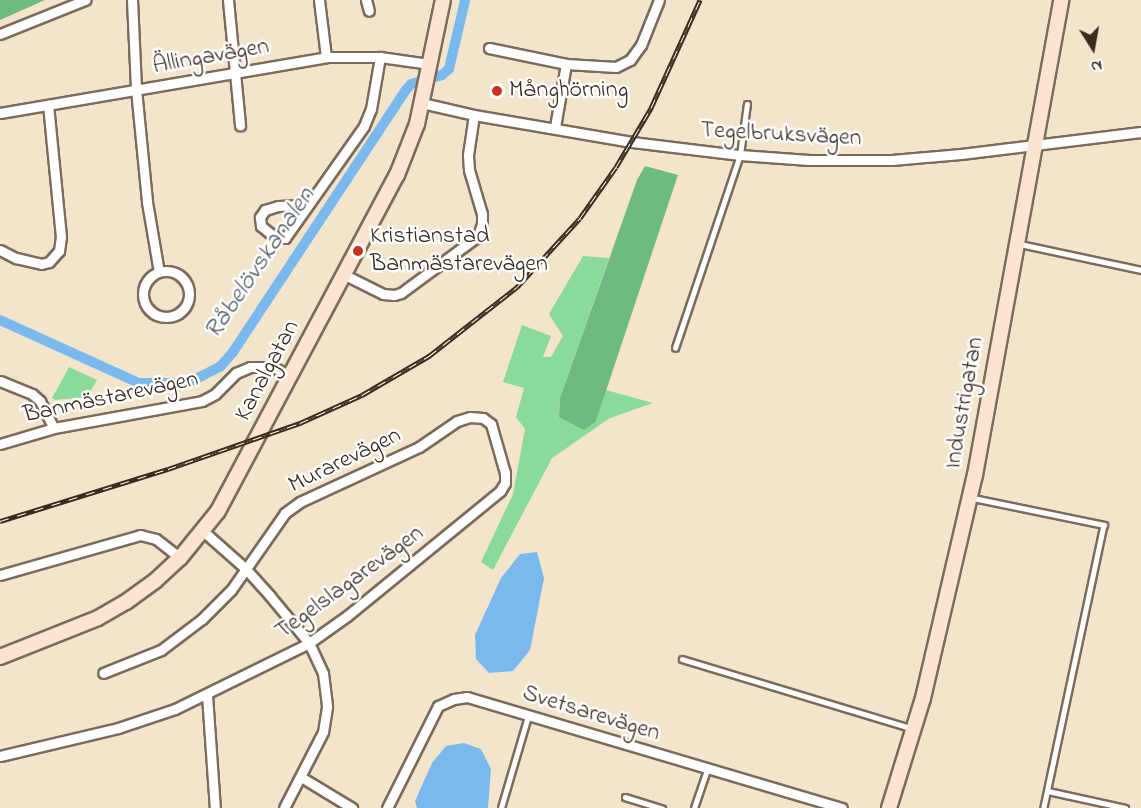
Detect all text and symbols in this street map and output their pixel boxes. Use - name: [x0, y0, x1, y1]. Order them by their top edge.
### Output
- north arrow: [1063, 18, 1123, 78]
- street label: Ällingavägen: [151, 33, 271, 81]
- text: N: [1089, 53, 1104, 78]
- place label: Månghörning: [509, 77, 628, 105]
- marker: Månghörning: [490, 84, 504, 98]
- street label: Tegelbruksvägen: [700, 116, 862, 154]
- water label: Råbelövskanalen: [199, 182, 323, 346]
- place label: Kristianstad Banmästarevägen: [370, 223, 548, 279]
- marker: Kristianstad Banmästarevägen: [351, 244, 365, 258]
- street label: Kanalgatan: [229, 316, 307, 426]
- street label: Industrigatan: [939, 335, 991, 471]
- street label: Banmästarevägen: [21, 365, 201, 431]
- street label: Murarevägen: [284, 421, 406, 501]
- street label: Tegelslagarevägen: [270, 520, 430, 646]
- street label: Svetsarevägen: [519, 679, 663, 749]

